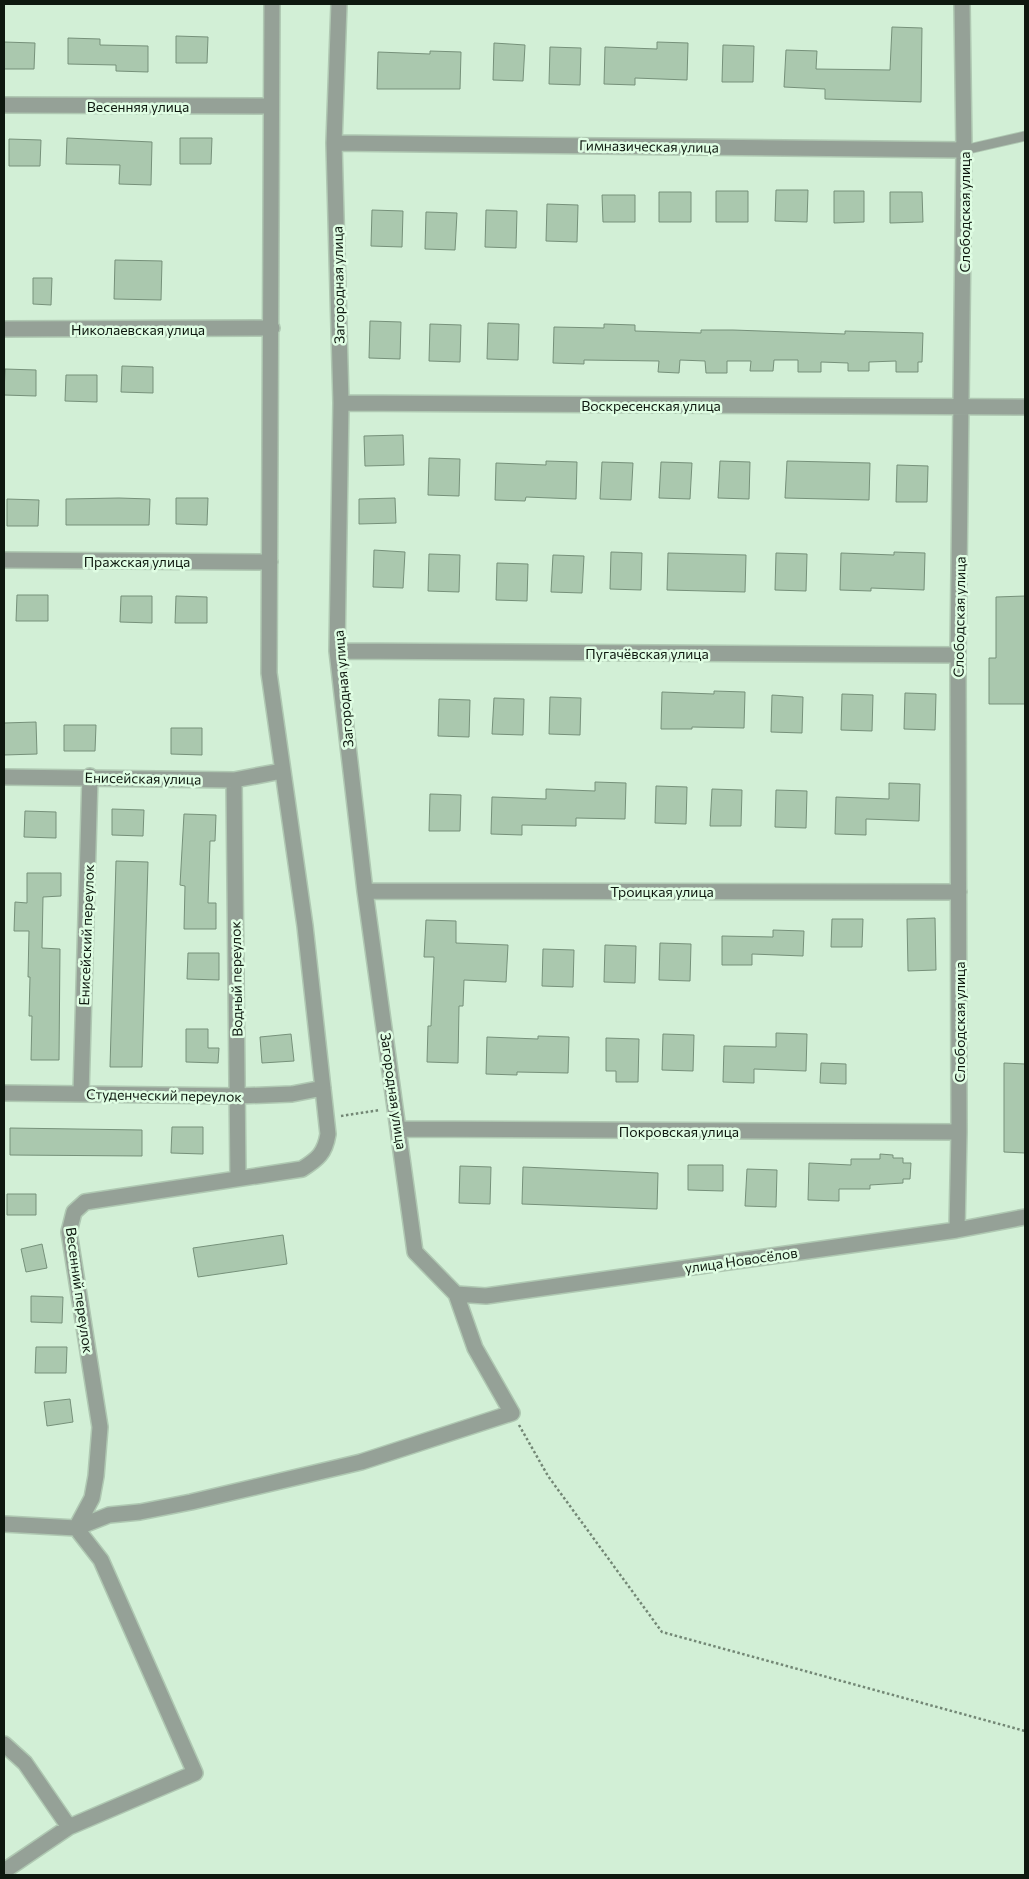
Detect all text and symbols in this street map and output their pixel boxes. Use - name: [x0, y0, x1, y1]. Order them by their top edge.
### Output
- street label: Весенняя улица: [87, 98, 189, 115]
- street label: Гимназическая улица: [579, 136, 719, 156]
- street label: Слободская улица: [956, 152, 973, 273]
- street label: Загородная улица: [328, 226, 348, 344]
- street label: Николаевская улица: [71, 321, 205, 338]
- street label: Воскресенская улица: [581, 397, 721, 414]
- street label: Пражская улица: [84, 553, 190, 570]
- street label: Слободская улица: [949, 556, 969, 678]
- street label: Загородная улица: [329, 630, 357, 748]
- street label: Пугачёвская улица: [585, 645, 709, 662]
- street label: Енисейская улица: [85, 768, 201, 788]
- street label: Енисейский переулок: [75, 864, 97, 1006]
- street label: Троицкая улица: [610, 883, 714, 900]
- street label: Водный переулок: [226, 920, 246, 1037]
- street label: Слободская улица: [951, 962, 968, 1083]
- street label: Загородная улица: [377, 1031, 411, 1151]
- street label: Студенческий переулок: [86, 1085, 243, 1105]
- street label: Покровская улица: [619, 1123, 739, 1140]
- street label: Весенний переулок: [63, 1226, 97, 1355]
- street label: улица Новосёлов: [683, 1244, 799, 1276]

